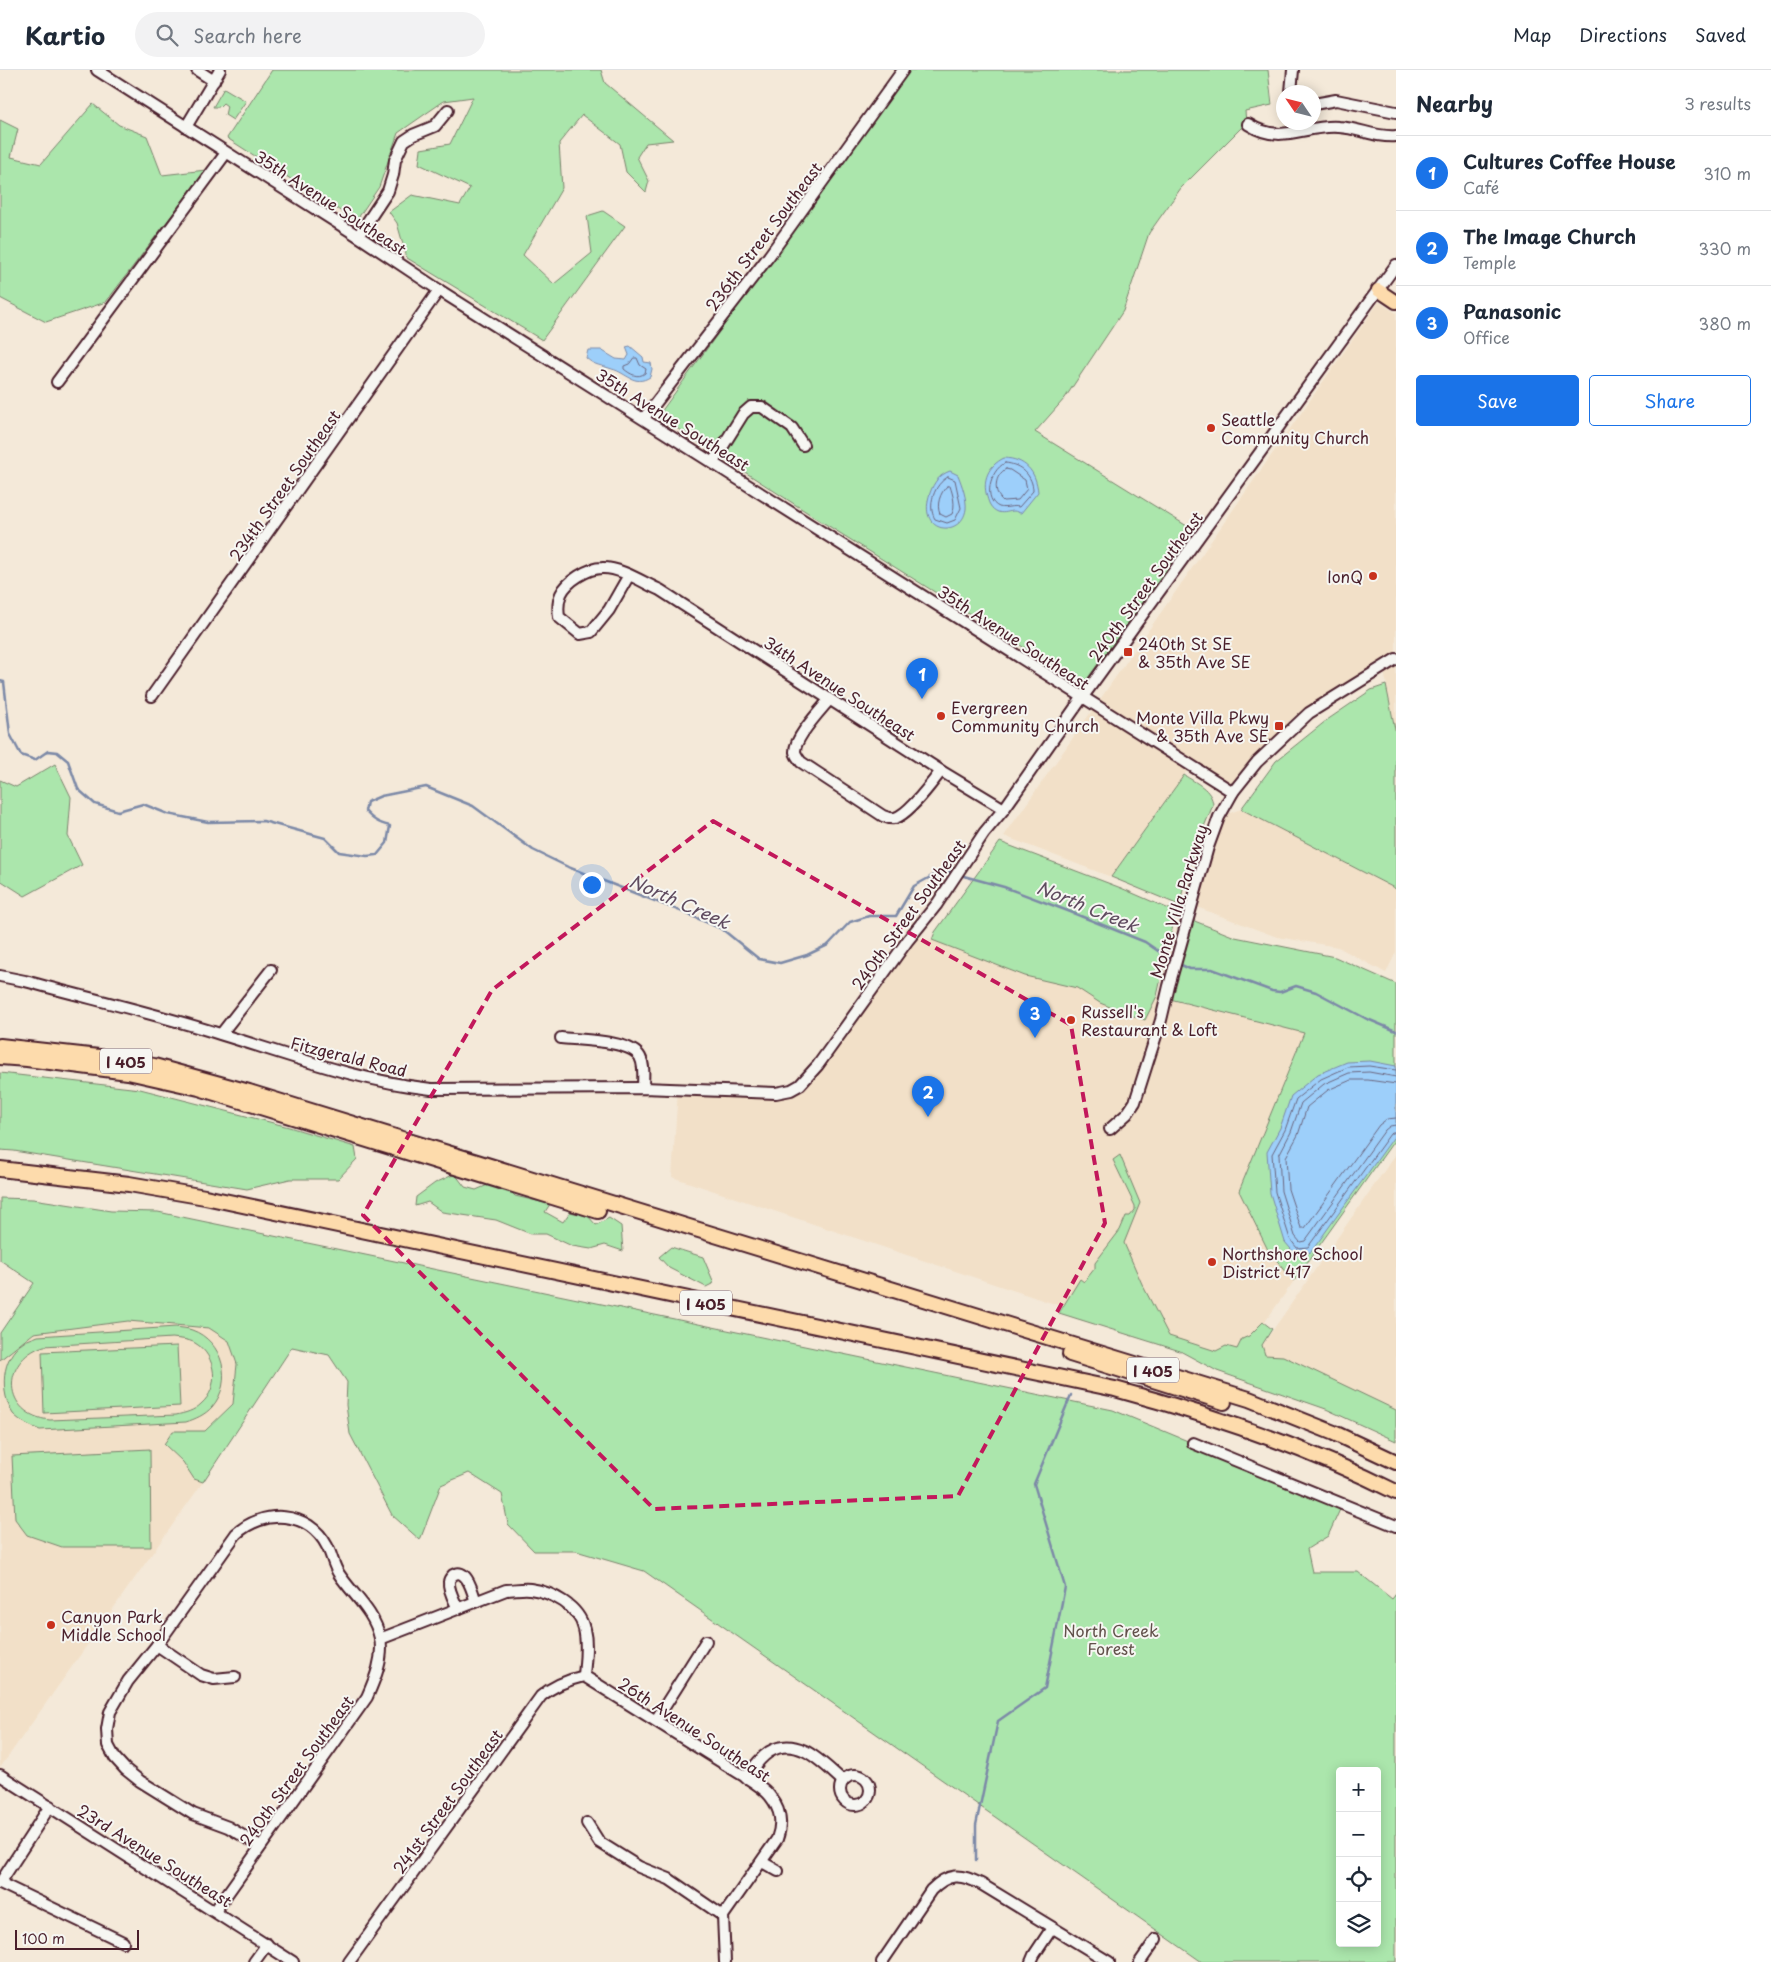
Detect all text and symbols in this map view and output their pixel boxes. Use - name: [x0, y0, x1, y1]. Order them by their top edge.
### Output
- search box: [135, 12, 485, 57]
- text: Kartio: [25, 17, 105, 53]
- icon: search: [153, 21, 181, 49]
- text: Search here: [193, 21, 302, 49]
- text: Map: [1513, 21, 1551, 48]
- text: Directions: [1579, 21, 1667, 48]
- text: Saved: [1695, 21, 1746, 48]
- north arrow: [1276, 85, 1321, 130]
- text: Nearby: [1416, 87, 1493, 119]
- text: 3 results: [1684, 91, 1751, 115]
- street label: 35th Avenue Southeast: [250, 144, 412, 260]
- text: Cultures Coffee House: [1463, 147, 1676, 175]
- street label: 236th Street Southeast: [699, 157, 827, 315]
- text: 1: [1428, 161, 1436, 185]
- text: 310 m: [1703, 161, 1751, 185]
- text: Café: [1463, 175, 1499, 199]
- text: The Image Church: [1463, 222, 1636, 250]
- text: 2: [1426, 236, 1438, 260]
- text: 330 m: [1698, 236, 1751, 260]
- text: Temple: [1463, 250, 1516, 274]
- text: Panasonic: [1463, 297, 1561, 325]
- text: 3: [1427, 311, 1437, 335]
- text: 380 m: [1699, 311, 1751, 335]
- text: Office: [1463, 325, 1510, 349]
- street label: 35th Avenue Southeast: [592, 362, 754, 476]
- button: Save: [1416, 375, 1579, 426]
- button: Share: [1589, 375, 1751, 426]
- street label: 234th Street Southeast: [223, 404, 345, 566]
- place label: Seattle Community Church: [1221, 407, 1369, 449]
- marker: Seattle Community Church: [1205, 422, 1217, 434]
- street label: 240th Street Southeast: [1082, 506, 1208, 666]
- place label: IonQ: [1327, 564, 1363, 588]
- marker: IonQ: [1367, 570, 1379, 582]
- street label: 35th Avenue Southeast: [933, 579, 1095, 695]
- street label: 34th Avenue Southeast: [759, 630, 921, 746]
- place label: 240th St SE & 35th Ave SE: [1138, 631, 1251, 673]
- marker: 240th St SE & 35th Ave SE: [1122, 646, 1134, 658]
- pin: 1: [906, 658, 938, 699]
- place label: Evergreen Community Church: [951, 695, 1099, 737]
- place label: Monte Villa Pkwy & 35th Ave SE: [1136, 705, 1269, 747]
- marker: Evergreen Community Church: [935, 710, 947, 722]
- marker: Monte Villa Pkwy & 35th Ave SE: [1273, 720, 1285, 732]
- street label: Monte Villa Parkway: [1143, 821, 1213, 981]
- street label: 240th Street Southeast: [845, 834, 971, 994]
- water label: North Creek: [625, 867, 736, 936]
- your location: [579, 872, 605, 898]
- water label: North Creek: [1033, 873, 1144, 939]
- pin: 3: [1019, 997, 1051, 1038]
- place label: Russell's Restaurant & Loft: [1081, 999, 1218, 1041]
- marker: Russell's Restaurant & Loft: [1065, 1014, 1077, 1026]
- street label: Fitzgerald Road: [288, 1030, 410, 1082]
- road number: I 405: [100, 1048, 152, 1074]
- pin: 2: [912, 1076, 944, 1117]
- place label: Northshore School District 417: [1222, 1241, 1363, 1283]
- marker: Northshore School District 417: [1206, 1256, 1218, 1268]
- road number: I 405: [680, 1290, 732, 1316]
- road number: I 405: [1127, 1358, 1179, 1382]
- place label: Canyon Park Middle School: [61, 1604, 166, 1646]
- park label: North Creek Forest: [1063, 1618, 1159, 1660]
- marker: Canyon Park Middle School: [45, 1619, 57, 1631]
- street label: 26th Avenue Southeast: [614, 1671, 776, 1787]
- street label: 240th Street Southeast: [233, 1690, 359, 1850]
- street label: 241st Street Southeast: [386, 1724, 508, 1878]
- map controls: [1336, 1767, 1381, 1947]
- button: +: [1336, 1767, 1381, 1812]
- street label: 23rd Avenue Southeast: [73, 1798, 237, 1912]
- button: −: [1336, 1812, 1381, 1857]
- button: locate: [1336, 1857, 1381, 1902]
- button: layers: [1336, 1902, 1381, 1947]
- scale bar: [15, 1927, 139, 1950]
- text: 100 m: [22, 1928, 65, 1949]

